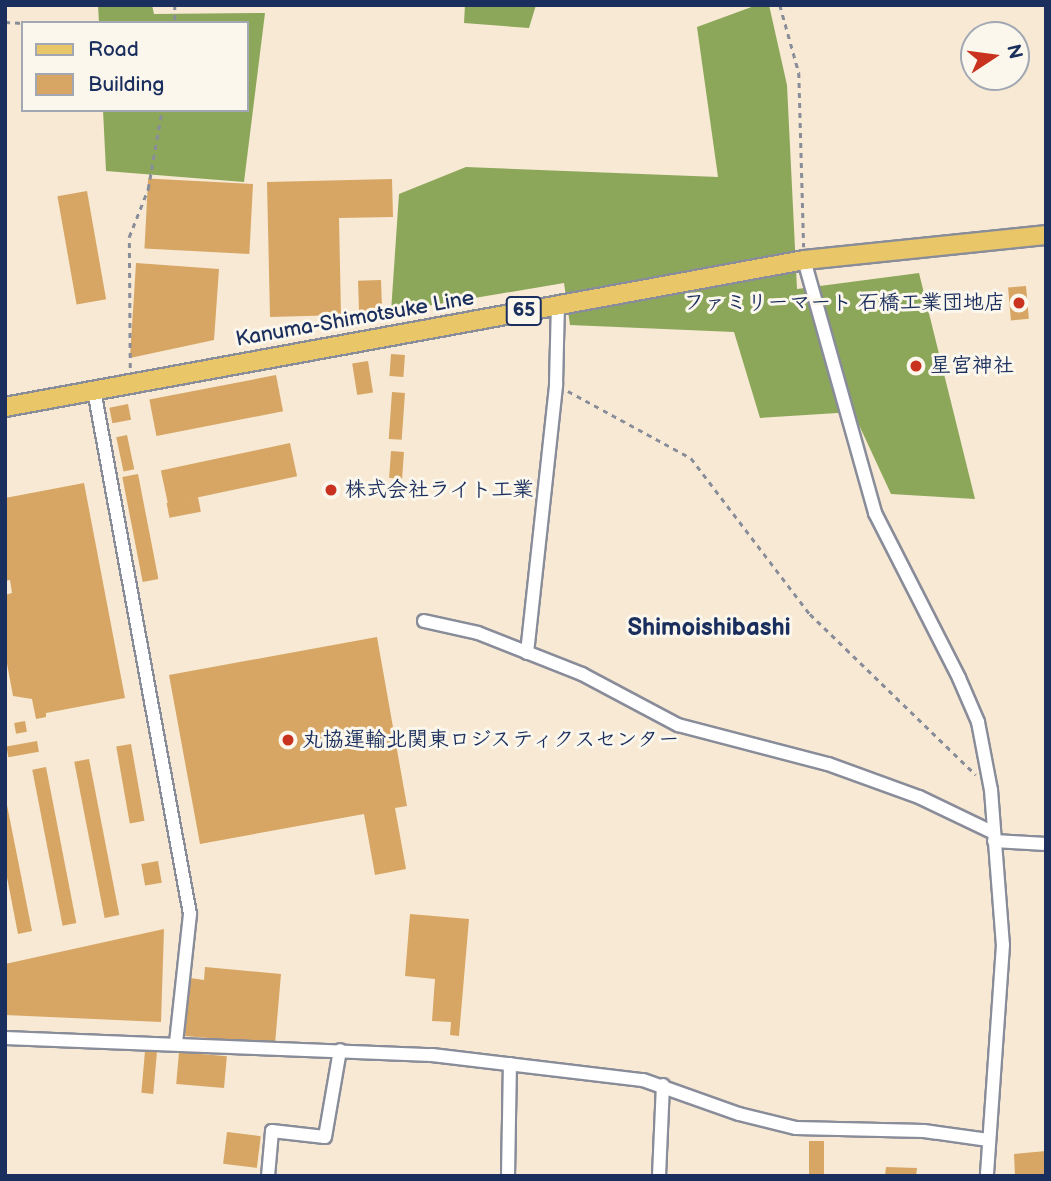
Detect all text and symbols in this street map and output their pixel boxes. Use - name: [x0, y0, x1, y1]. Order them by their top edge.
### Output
- legend: [21, 21, 248, 112]
- north arrow: [960, 21, 1030, 91]
- text: Road: [88, 37, 139, 62]
- text: N: [1001, 42, 1027, 61]
- text: Building: [88, 72, 164, 97]
- street label: Kanuma-Shimotsuke Line: [234, 286, 476, 352]
- place label: ファミリーマート 石橋工業団地店: [684, 290, 1005, 316]
- marker: ファミリーマート 石橋工業団地店: [1011, 295, 1027, 311]
- road number: 65: [505, 296, 543, 326]
- place label: 星宮神社: [930, 353, 1014, 379]
- marker: 星宮神社: [908, 358, 924, 374]
- place label: 株式会社ライト工業: [345, 477, 534, 503]
- marker: 株式会社ライト工業: [323, 482, 339, 498]
- district label: Shimoishibashi: [627, 614, 791, 642]
- place label: 丸協運輸北関東ロジスティクスセンター: [302, 727, 680, 753]
- marker: 丸協運輸北関東ロジスティクスセンター: [280, 732, 296, 748]

